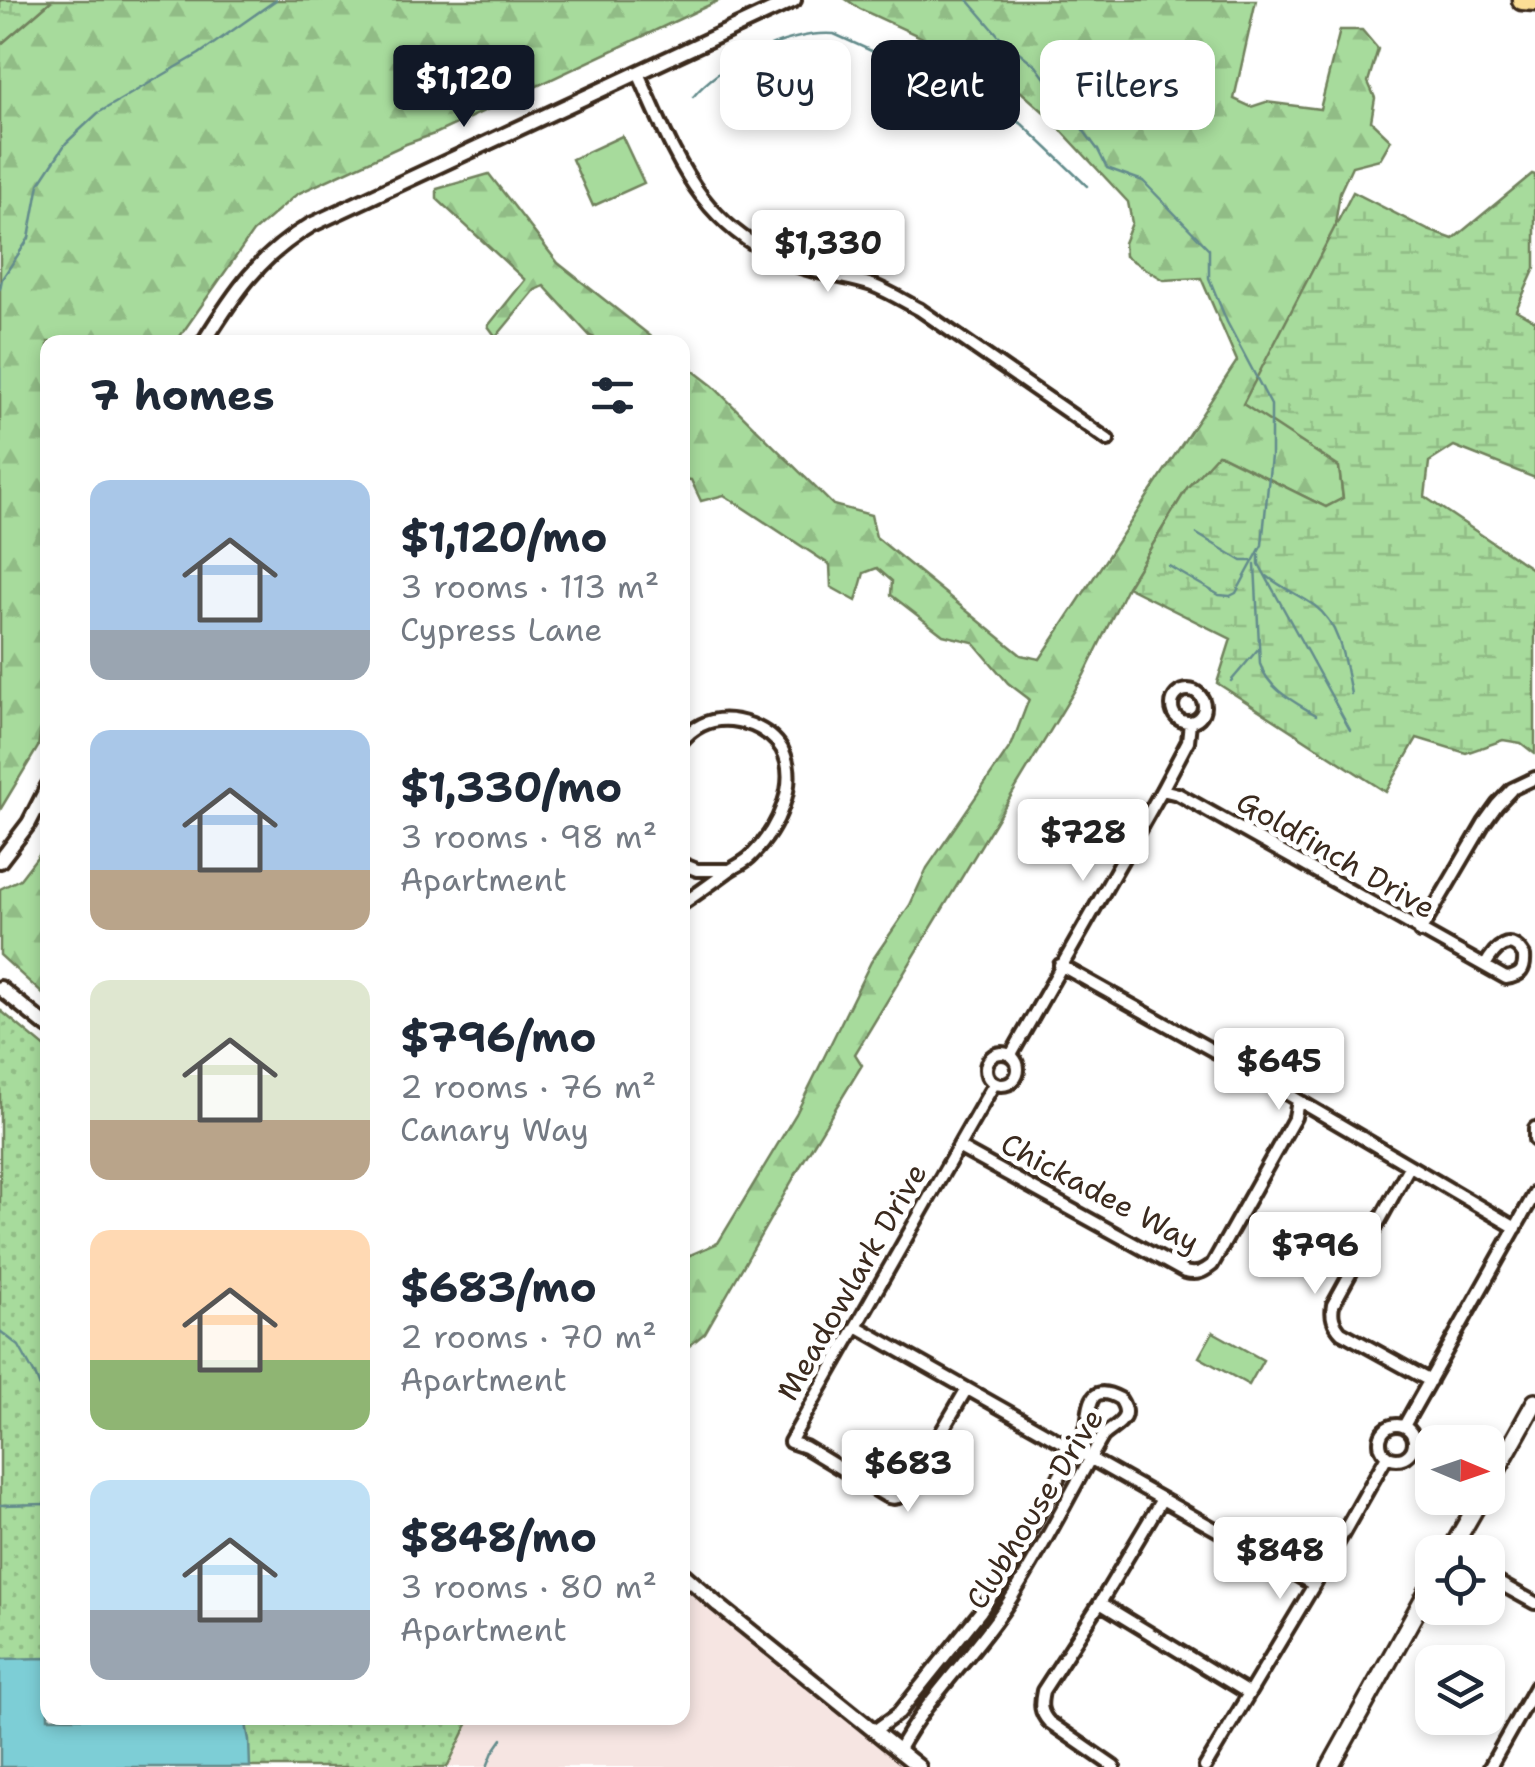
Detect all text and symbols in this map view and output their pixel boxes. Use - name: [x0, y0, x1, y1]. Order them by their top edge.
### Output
- chip: Buy: [720, 40, 851, 130]
- chip: Rent: [871, 40, 1020, 130]
- chip: Filters: [1040, 40, 1215, 130]
- pin: $1,120: [383, 45, 545, 130]
- text: $1,120: [415, 56, 513, 99]
- pin: $1,330: [747, 210, 909, 295]
- text: $1,330: [774, 221, 882, 264]
- text: 7 homes: [90, 367, 275, 423]
- icon: filters: [585, 368, 640, 423]
- text: $1,120/mo: [400, 509, 608, 565]
- icon: home: [170, 520, 290, 640]
- text: 3 rooms · 113 m²: [400, 565, 659, 608]
- text: Cypress Lane: [400, 608, 602, 651]
- text: $1,330/mo: [400, 759, 622, 815]
- icon: home: [170, 770, 290, 890]
- street label: Goldfinch Drive: [1229, 781, 1443, 928]
- pin: $728: [1024, 799, 1142, 884]
- text: $728: [1040, 810, 1126, 853]
- text: 3 rooms · 98 m²: [400, 815, 657, 858]
- text: Apartment: [400, 858, 567, 901]
- text: $796/mo: [400, 1009, 597, 1065]
- icon: home: [170, 1020, 290, 1140]
- pin: $645: [1220, 1028, 1338, 1113]
- text: $645: [1236, 1039, 1322, 1082]
- text: 2 rooms · 76 m²: [400, 1065, 656, 1108]
- text: Canary Way: [400, 1108, 589, 1151]
- street label: Chickadee Way: [994, 1123, 1207, 1262]
- street label: Meadowlark Drive: [767, 1156, 936, 1408]
- pin: $796: [1256, 1212, 1374, 1297]
- text: $796: [1271, 1223, 1359, 1266]
- text: $683/mo: [400, 1259, 597, 1315]
- icon: home: [170, 1270, 290, 1390]
- text: 2 rooms · 70 m²: [400, 1315, 657, 1358]
- text: Apartment: [400, 1358, 567, 1401]
- street label: Clubhouse Drive: [956, 1400, 1113, 1617]
- north arrow: [1415, 1425, 1505, 1515]
- map controls: [1415, 1425, 1505, 1735]
- pin: $683: [849, 1430, 967, 1515]
- text: $683: [864, 1441, 952, 1484]
- text: $848/mo: [400, 1509, 597, 1565]
- pin: $848: [1221, 1517, 1339, 1602]
- icon: home: [170, 1520, 290, 1640]
- text: $848: [1236, 1528, 1324, 1571]
- button: locate: [1415, 1535, 1505, 1625]
- text: 3 rooms · 80 m²: [400, 1565, 657, 1608]
- text: Apartment: [400, 1608, 567, 1651]
- button: layers: [1415, 1645, 1505, 1735]

